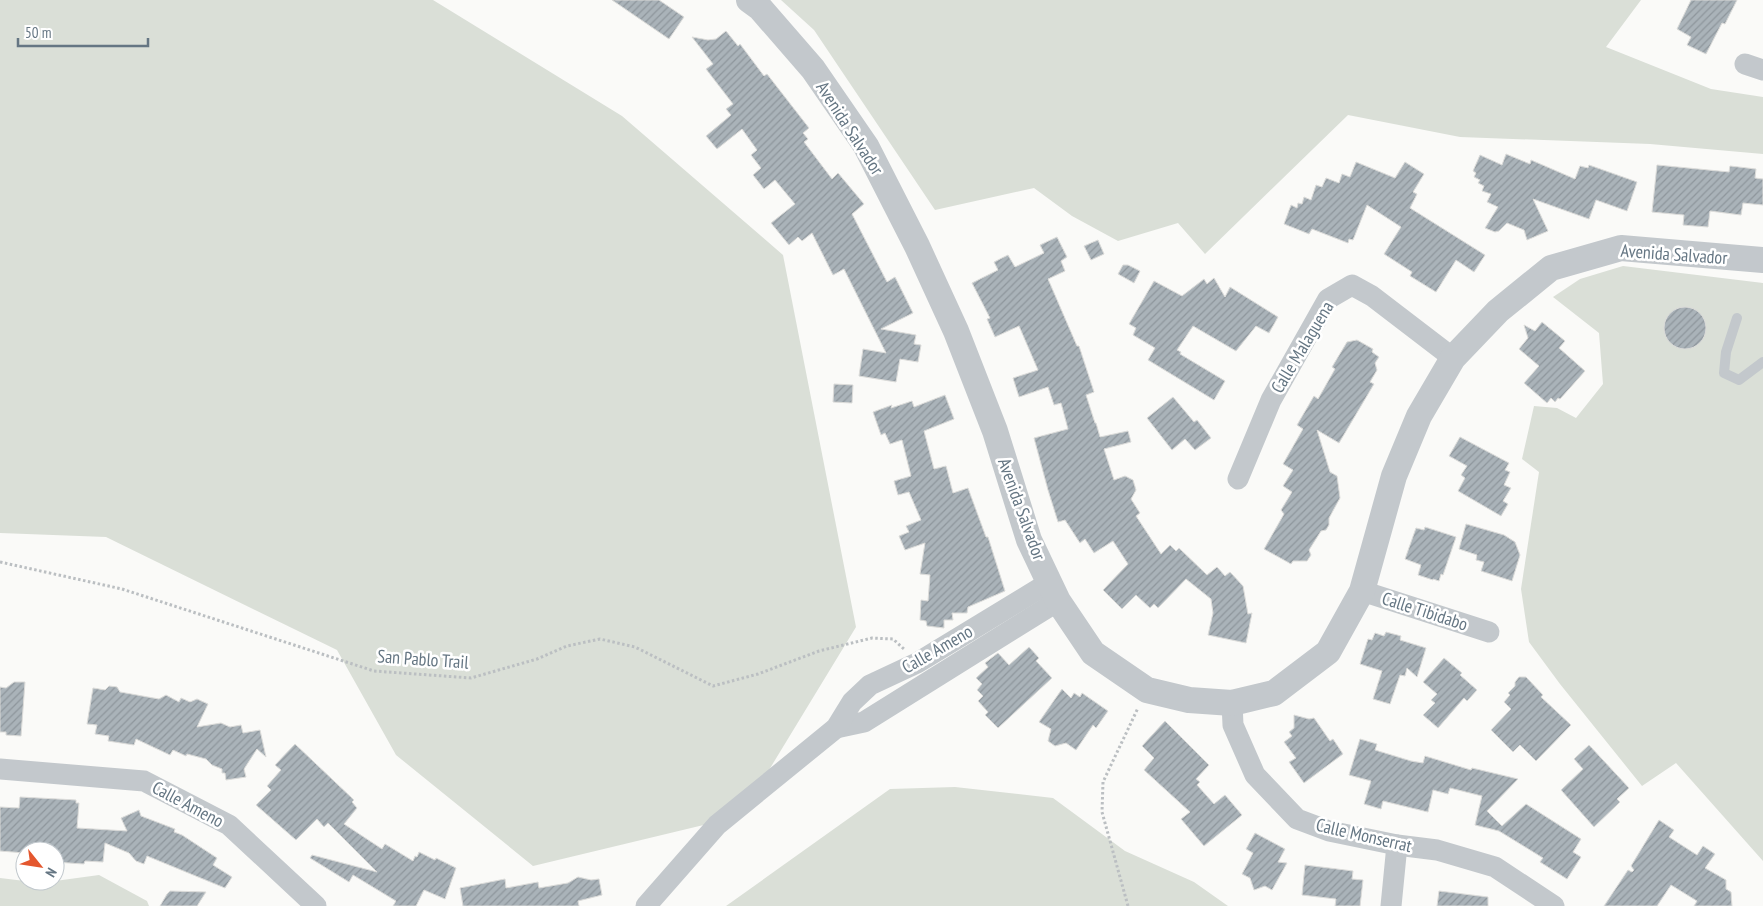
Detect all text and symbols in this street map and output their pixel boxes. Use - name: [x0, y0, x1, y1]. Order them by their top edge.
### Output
- scale bar: [18, 15, 148, 47]
- text: 50 m: [25, 23, 51, 42]
- street label: Avenida Salvador: [811, 77, 889, 179]
- street label: Avenida Salvador: [1620, 239, 1728, 269]
- street label: Calle Malaguena: [1266, 297, 1338, 397]
- street label: Avenida Salvador: [993, 455, 1051, 563]
- street label: Calle Tibidabo: [1379, 586, 1471, 636]
- street label: Calle Ameno: [898, 620, 977, 678]
- street label: San Pablo Trail: [377, 644, 470, 674]
- street label: Calle Ameno: [148, 776, 228, 832]
- street label: Calle Monserrat: [1314, 813, 1414, 857]
- north arrow: [15, 841, 65, 891]
- text: N: [42, 865, 61, 880]

